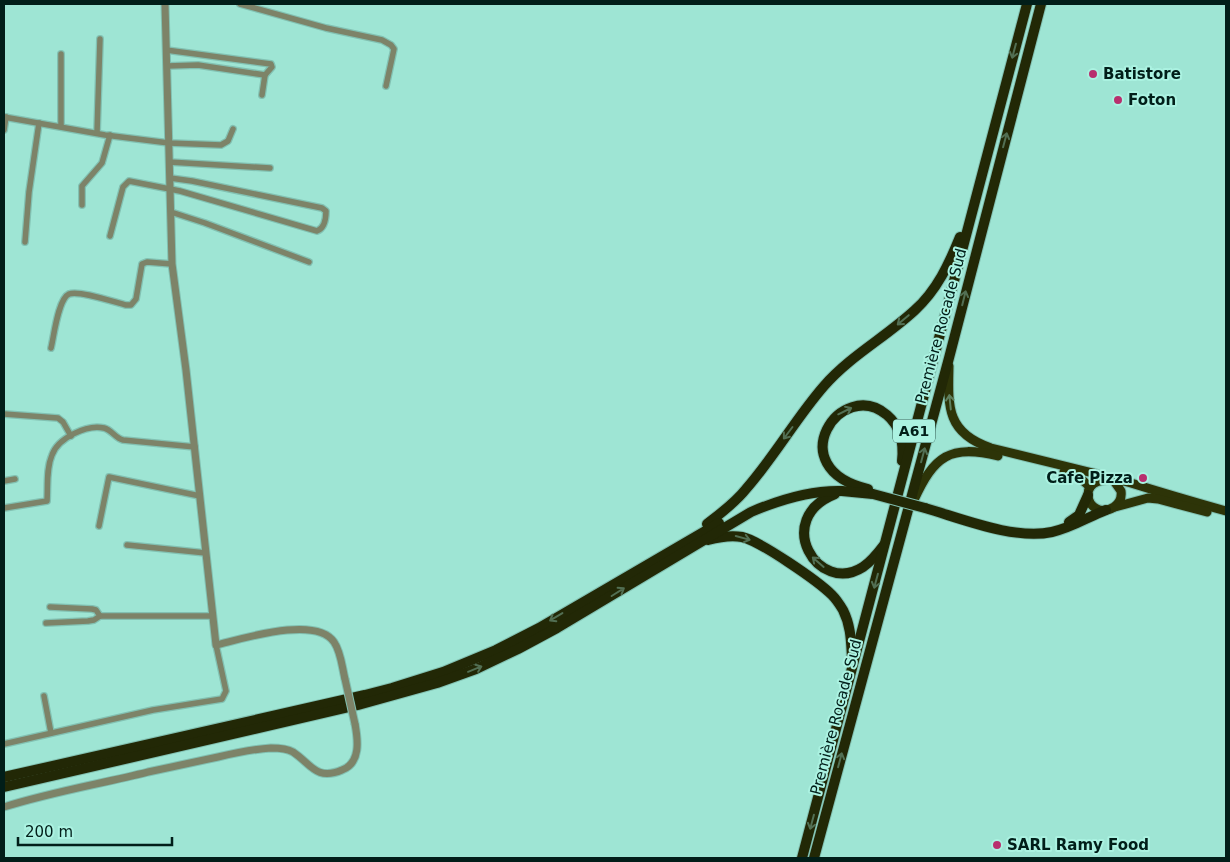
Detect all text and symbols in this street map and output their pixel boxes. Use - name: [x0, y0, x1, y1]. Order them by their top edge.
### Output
- one-way arrow: [1009, 42, 1018, 58]
- place label: Batistore: [1103, 65, 1181, 83]
- marker: Batistore: [1087, 68, 1099, 80]
- place label: Foton: [1128, 91, 1176, 109]
- marker: Foton: [1112, 94, 1124, 106]
- one-way arrow: [1001, 133, 1010, 149]
- street label: Première Rocade Sud: [912, 246, 970, 406]
- one-way arrow: [960, 290, 970, 306]
- one-way arrow: [897, 315, 910, 326]
- one-way arrow: [945, 394, 954, 410]
- one-way arrow: [837, 406, 852, 416]
- road number: A61: [893, 420, 935, 442]
- one-way arrow: [783, 426, 793, 440]
- one-way arrow: [919, 447, 928, 463]
- place label: Cafe Pizza: [1046, 469, 1133, 487]
- marker: Cafe Pizza: [1137, 472, 1149, 484]
- one-way arrow: [734, 534, 750, 543]
- one-way arrow: [811, 557, 824, 568]
- one-way arrow: [871, 572, 880, 588]
- one-way arrow: [610, 586, 624, 596]
- one-way arrow: [550, 613, 564, 623]
- street label: Première Rocade Sud: [807, 637, 865, 797]
- one-way arrow: [467, 664, 482, 673]
- one-way arrow: [835, 753, 845, 769]
- scale bar: [18, 814, 171, 846]
- one-way arrow: [807, 814, 816, 830]
- text: 200 m: [25, 823, 73, 841]
- place label: SARL Ramy Food: [1007, 836, 1149, 854]
- marker: SARL Ramy Food: [991, 839, 1003, 851]

